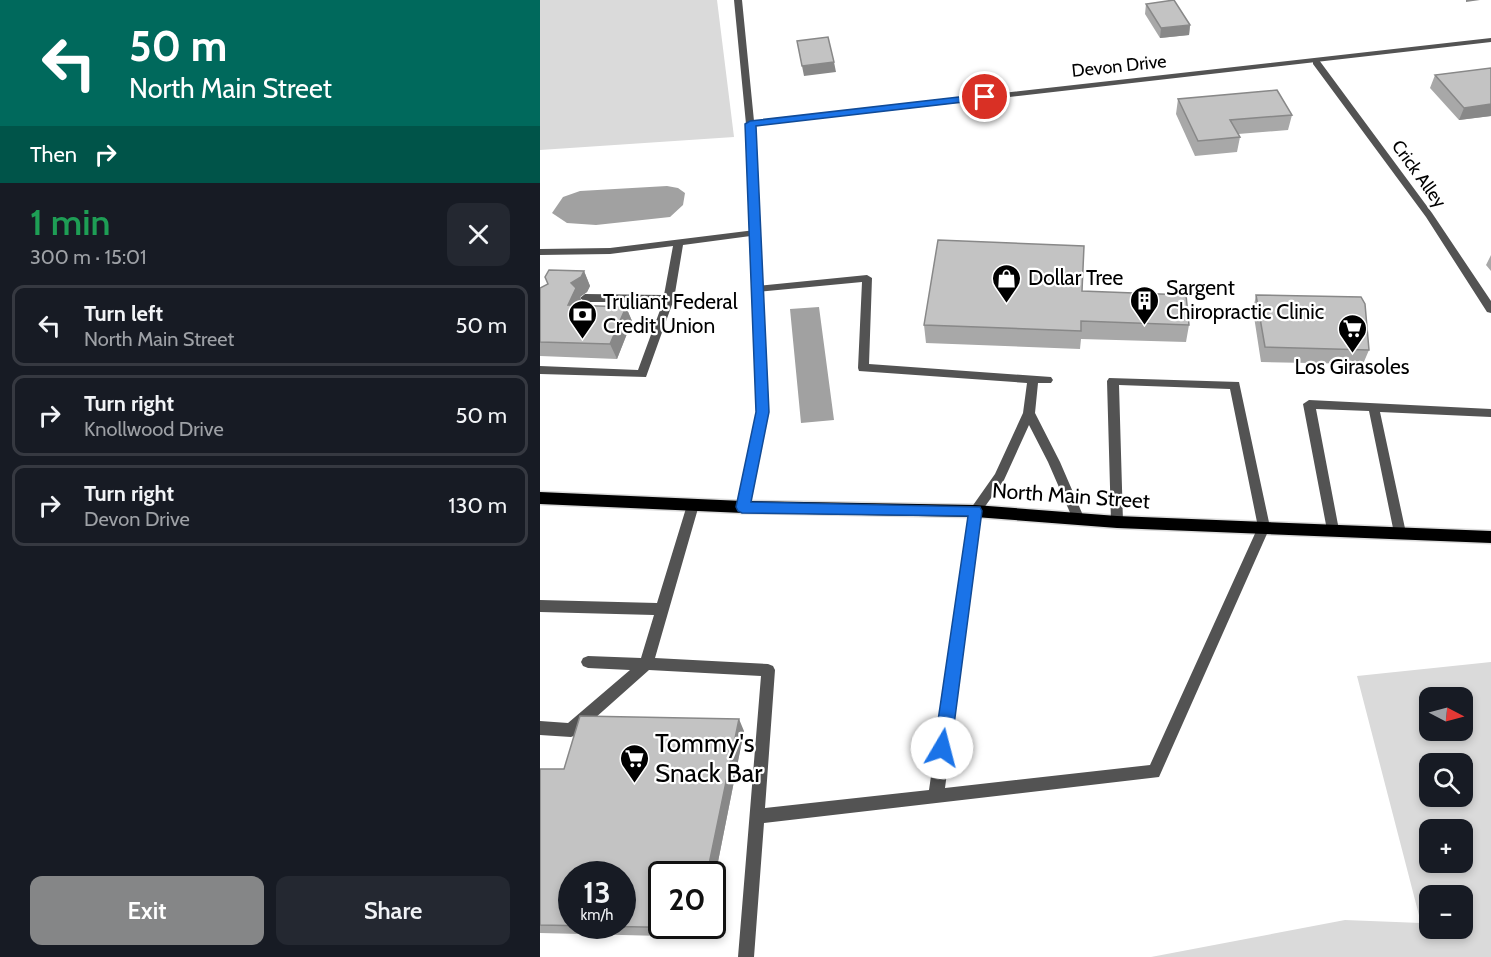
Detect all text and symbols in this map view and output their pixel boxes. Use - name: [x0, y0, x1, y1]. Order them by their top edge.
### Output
- text: 50 m: [129, 20, 227, 72]
- icon: left: [30, 24, 108, 102]
- street label: Devon Drive: [1071, 50, 1167, 82]
- pin: [959, 71, 1010, 122]
- text: North Main Street: [129, 72, 332, 105]
- icon: arrive: [968, 80, 1001, 113]
- street label: Crick Alley: [1387, 136, 1451, 212]
- icon: right: [89, 138, 122, 171]
- text: Then: [30, 141, 77, 168]
- text: 1 min: [30, 200, 110, 244]
- button: close: [447, 203, 510, 266]
- text: 300 m · 15:01: [30, 245, 147, 269]
- shop icon: Dollar Tree: [991, 262, 1023, 304]
- place label: Dollar Tree: [1028, 265, 1124, 290]
- place label: Sargent Chiropractic Clinic: [1166, 275, 1324, 324]
- building icon: Sargent Chiropractic Clinic: [1129, 284, 1161, 326]
- place label: Truliant Federal Credit Union: [603, 289, 738, 338]
- bank icon: Truliant Federal Credit Union: [566, 298, 598, 340]
- text: Turn left: [84, 300, 163, 327]
- icon: left: [33, 309, 66, 342]
- text: 50 m: [455, 312, 507, 339]
- supermarket icon: Los Girasoles: [1336, 312, 1368, 354]
- text: North Main Street: [84, 327, 234, 351]
- place label: Los Girasoles: [1295, 354, 1410, 379]
- text: Turn right: [84, 390, 174, 417]
- icon: right: [33, 399, 66, 432]
- text: 50 m: [455, 402, 507, 429]
- text: Knollwood Drive: [84, 417, 224, 441]
- street label: North Main Street: [991, 478, 1151, 513]
- text: Turn right: [84, 480, 174, 507]
- icon: right: [33, 489, 66, 522]
- text: 130 m: [448, 492, 507, 519]
- text: Devon Drive: [84, 507, 190, 531]
- north arrow: [1419, 687, 1473, 741]
- map controls: [1419, 687, 1473, 939]
- position arrow: [910, 716, 974, 780]
- place label: Tommy's Snack Bar: [655, 727, 763, 789]
- supermarket icon: Tommy's Snack Bar: [618, 742, 650, 784]
- button: search: [1419, 753, 1473, 807]
- button: +: [1419, 819, 1473, 873]
- speed limit sign: 20: [648, 861, 726, 939]
- text: 13: [583, 874, 611, 911]
- button: Exit: [30, 876, 264, 945]
- button: Share: [276, 876, 510, 945]
- button: −: [1419, 885, 1473, 939]
- text: km/h: [581, 906, 613, 924]

